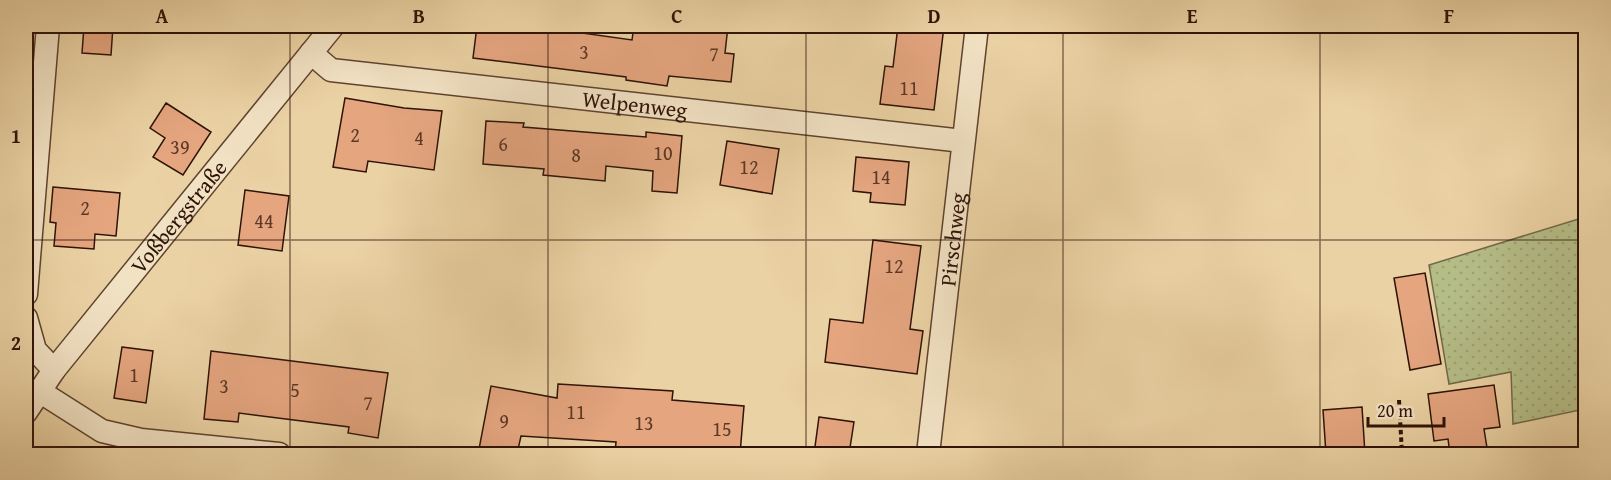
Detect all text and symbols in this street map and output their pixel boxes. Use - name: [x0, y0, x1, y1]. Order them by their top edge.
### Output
- text: A: [156, 1, 169, 30]
- text: B: [413, 1, 425, 30]
- text: C: [671, 1, 683, 30]
- text: D: [927, 1, 941, 30]
- text: E: [1187, 1, 1198, 30]
- text: F: [1444, 1, 1454, 30]
- house number: 3: [579, 37, 589, 66]
- house number: 7: [709, 39, 719, 68]
- house number: 11: [899, 73, 919, 102]
- street label: Welpenweg: [581, 82, 689, 126]
- house number: 2: [350, 120, 360, 149]
- text: 1: [11, 121, 21, 150]
- house number: 4: [414, 123, 424, 152]
- house number: 6: [498, 129, 508, 158]
- house number: 39: [170, 132, 190, 161]
- house number: 10: [653, 138, 673, 167]
- house number: 8: [571, 140, 581, 169]
- house number: 12: [739, 152, 759, 181]
- street label: Voßbergstraße: [123, 153, 234, 280]
- house number: 14: [871, 162, 891, 191]
- street label: Pirschweg: [931, 191, 974, 288]
- house number: 2: [80, 193, 90, 222]
- house number: 44: [254, 206, 274, 235]
- house number: 12: [884, 251, 904, 280]
- text: 2: [11, 328, 21, 357]
- house number: 1: [129, 360, 139, 389]
- house number: 3: [219, 371, 229, 400]
- house number: 5: [290, 375, 300, 404]
- house number: 7: [363, 388, 373, 417]
- scale bar: [1368, 390, 1444, 428]
- house number: 11: [566, 397, 586, 426]
- text: 20 m: [1377, 397, 1413, 424]
- house number: 9: [499, 406, 509, 435]
- house number: 13: [634, 408, 654, 437]
- house number: 15: [712, 414, 732, 443]

